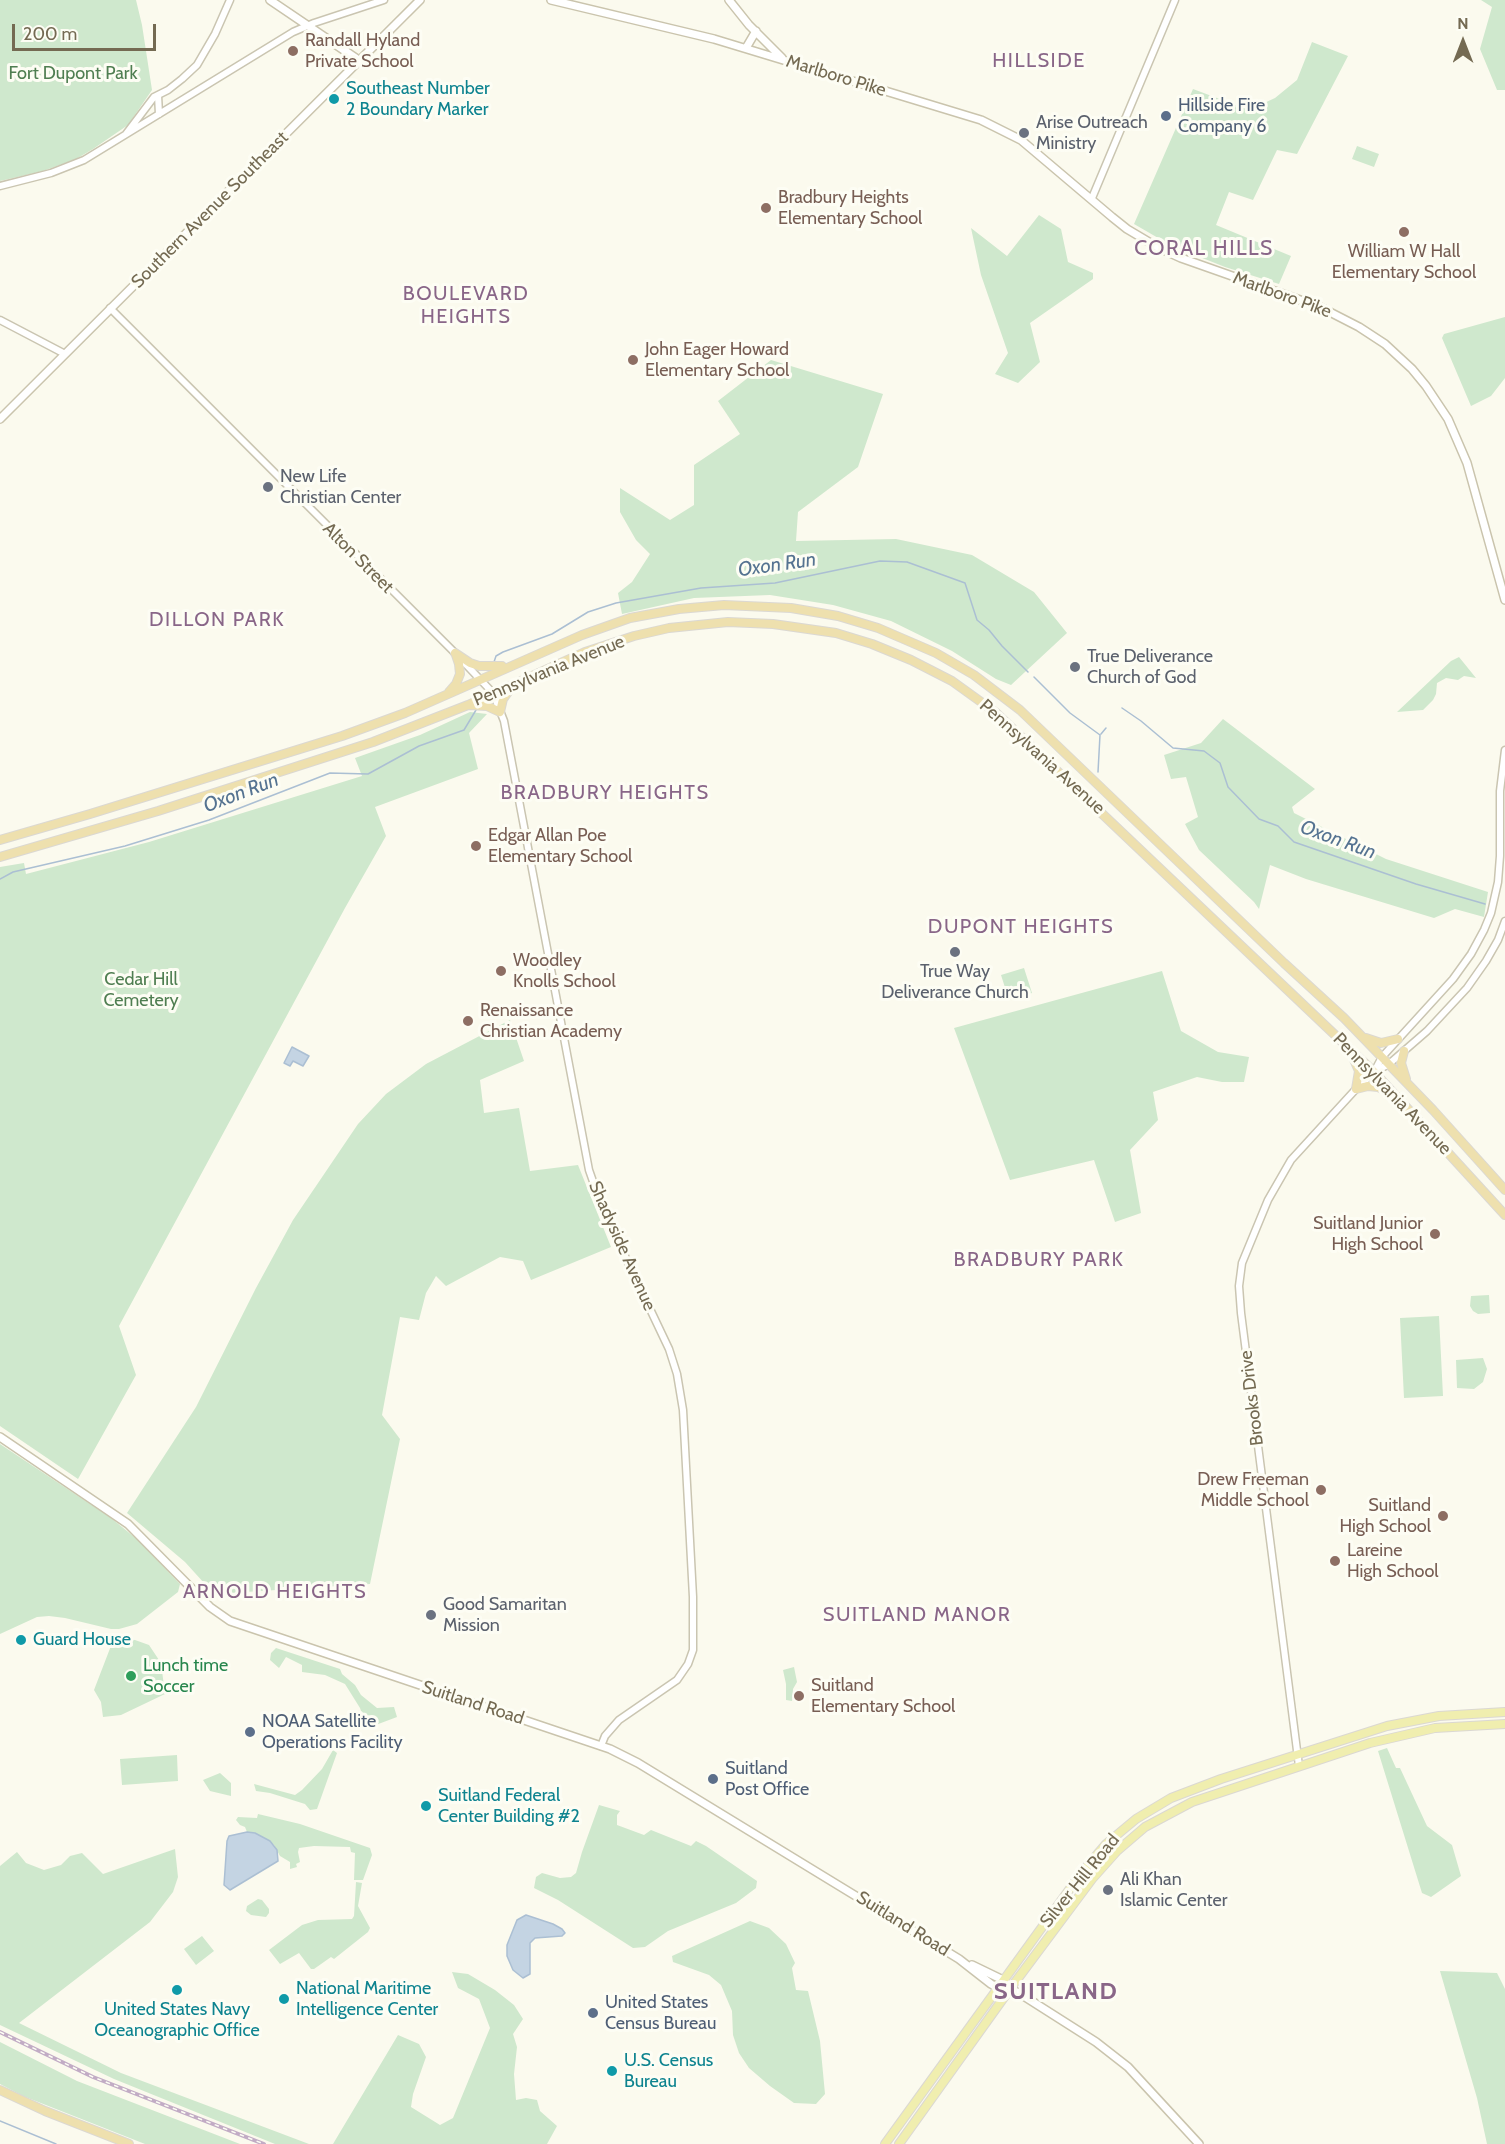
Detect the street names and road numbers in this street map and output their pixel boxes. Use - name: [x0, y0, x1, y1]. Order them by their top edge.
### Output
- street label: Marlboro Pike: [783, 51, 889, 101]
- street label: Southern Avenue Southeast: [127, 127, 293, 293]
- street label: Marlboro Pike: [1230, 267, 1334, 323]
- street label: Alton Street: [318, 518, 398, 598]
- street label: Pennsylvania Avenue: [470, 631, 628, 711]
- street label: Pennsylvania Avenue: [975, 695, 1109, 819]
- street label: Pennsylvania Avenue: [1328, 1029, 1456, 1159]
- street label: Shadyside Avenue: [584, 1178, 660, 1314]
- street label: Brooks Drive: [1235, 1349, 1269, 1447]
- street label: Suitland Road: [419, 1676, 527, 1730]
- street label: Silver Hill Road: [1036, 1830, 1124, 1932]
- street label: Suitland Road: [852, 1887, 954, 1961]

